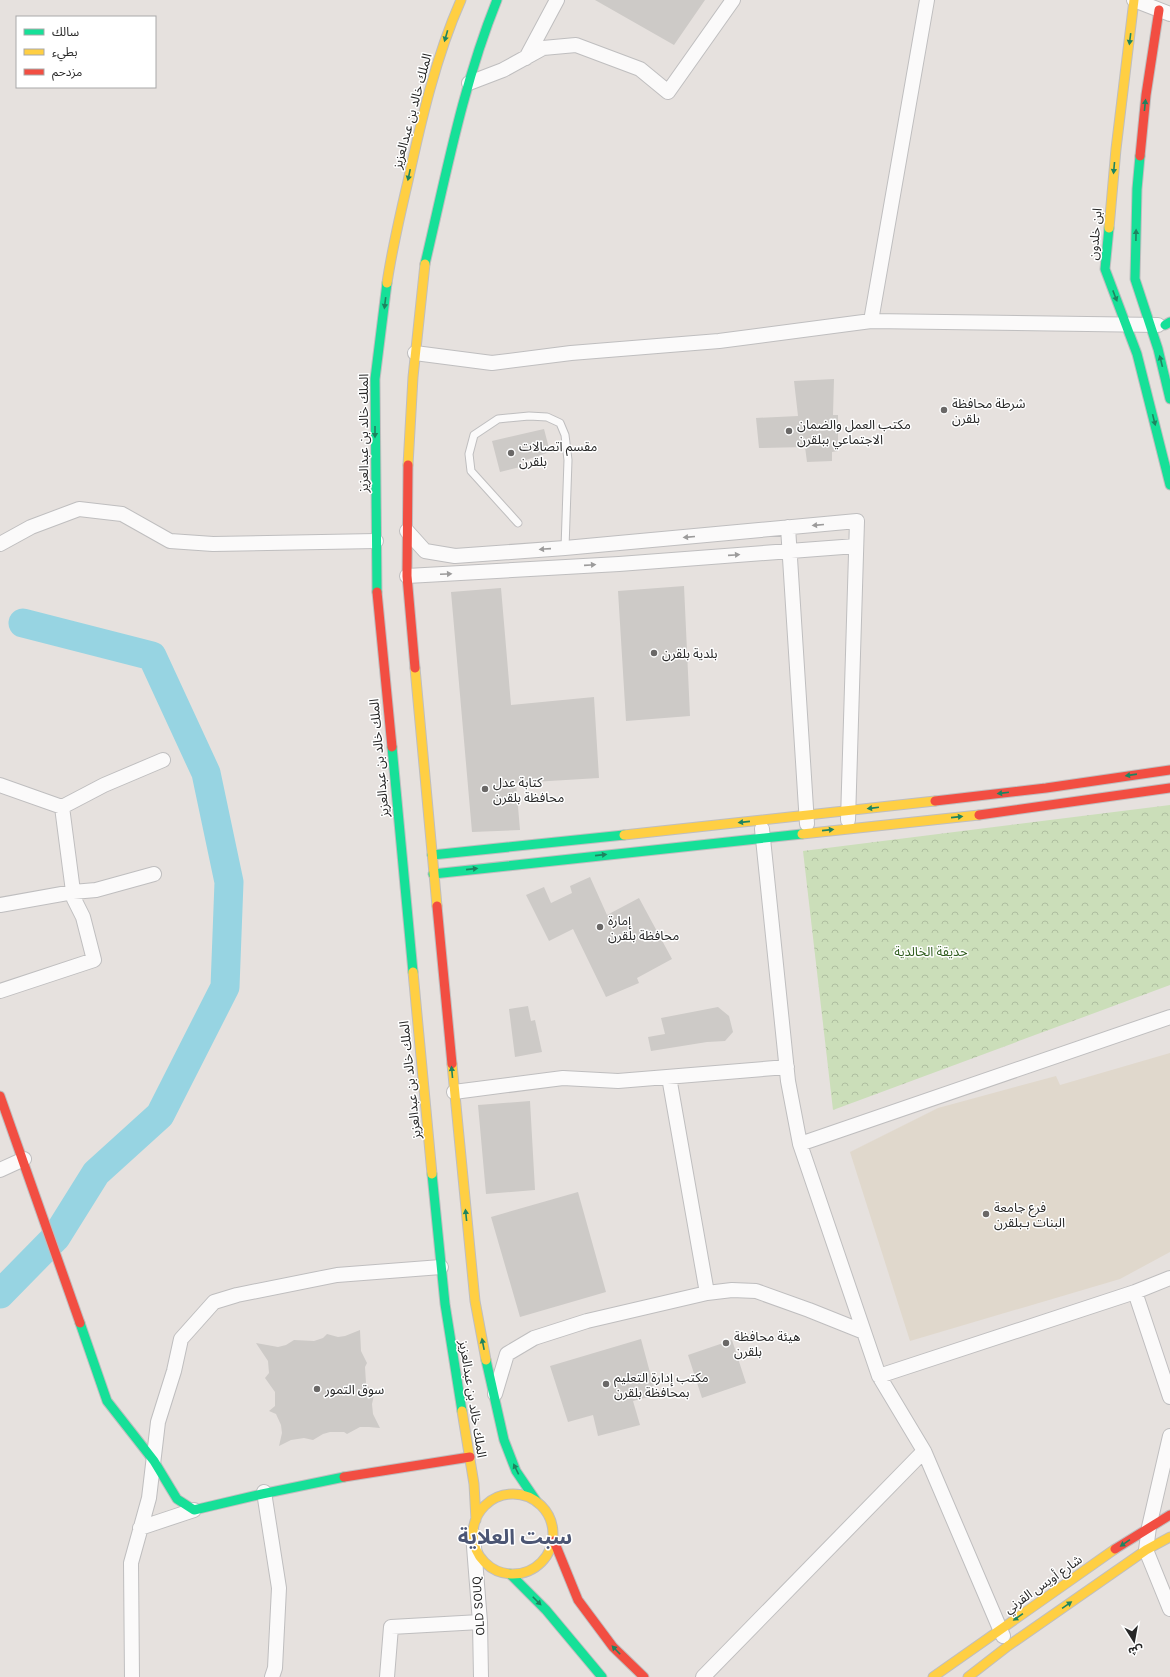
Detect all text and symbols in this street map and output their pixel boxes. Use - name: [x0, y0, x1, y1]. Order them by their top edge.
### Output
- legend: [16, 16, 156, 88]
- text: سالك: [52, 25, 79, 39]
- one-way arrow: [443, 30, 449, 42]
- one-way arrow: [1126, 33, 1133, 45]
- text: بطيء: [52, 45, 78, 62]
- street label: الملك خالد بن عبدالعزيز: [389, 52, 436, 172]
- text: مزدحم: [52, 65, 82, 81]
- one-way arrow: [1142, 99, 1148, 111]
- one-way arrow: [1111, 162, 1117, 174]
- one-way arrow: [405, 169, 411, 181]
- street label: ابن خلدون: [1085, 207, 1106, 261]
- one-way arrow: [1132, 229, 1139, 241]
- one-way arrow: [1113, 290, 1119, 302]
- one-way arrow: [382, 297, 388, 309]
- one-way arrow: [1157, 355, 1163, 367]
- street label: الملك خالد بن عبدالعزيز: [356, 374, 372, 493]
- place label: شرطة محافظة بلقرن: [952, 396, 1025, 427]
- marker: شرطة محافظة بلقرن: [939, 405, 949, 415]
- one-way arrow: [1151, 413, 1157, 426]
- place label: مكتب العمل والضمان الاجتماعي ببلقرن: [797, 417, 911, 450]
- one-way arrow: [372, 426, 378, 439]
- marker: مكتب العمل والضمان الاجتماعي ببلقرن: [784, 426, 794, 436]
- place label: مقسم اتصالات بلقرن: [519, 439, 597, 470]
- marker: مقسم اتصالات بلقرن: [506, 448, 516, 458]
- one-way arrow: [812, 521, 824, 528]
- one-way arrow: [683, 533, 695, 540]
- one-way arrow: [539, 546, 551, 553]
- one-way arrow: [728, 552, 740, 559]
- one-way arrow: [584, 562, 596, 569]
- one-way arrow: [440, 570, 452, 577]
- place label: بلدية بلقرن: [662, 646, 718, 662]
- marker: بلدية بلقرن: [649, 648, 659, 658]
- street label: الملك خالد بن عبدالعزيز: [366, 698, 393, 819]
- one-way arrow: [1125, 772, 1137, 778]
- place label: كتابة عدل محافظة بلقرن: [493, 775, 564, 806]
- marker: كتابة عدل محافظة بلقرن: [480, 784, 490, 794]
- one-way arrow: [996, 790, 1009, 796]
- one-way arrow: [867, 805, 879, 811]
- one-way arrow: [951, 813, 963, 820]
- one-way arrow: [738, 818, 750, 825]
- one-way arrow: [822, 827, 834, 833]
- one-way arrow: [595, 852, 607, 858]
- one-way arrow: [466, 866, 478, 873]
- place label: إمارة محافظة بلقرن: [608, 913, 679, 944]
- marker: إمارة محافظة بلقرن: [595, 922, 605, 932]
- park label: حديقة الخالدية: [894, 944, 968, 959]
- street label: الملك خالد بن عبدالعزيز: [396, 1020, 425, 1141]
- one-way arrow: [449, 1066, 455, 1078]
- place label: فرع جامعة البنات بـبلقرن: [994, 1200, 1065, 1231]
- one-way arrow: [462, 1209, 469, 1221]
- marker: فرع جامعة البنات بـبلقرن: [981, 1209, 991, 1219]
- place label: هيئة محافظة بلقرن: [734, 1329, 800, 1360]
- street label: الملك خالد بن عبدالعزيز: [455, 1338, 490, 1459]
- one-way arrow: [479, 1338, 485, 1350]
- marker: هيئة محافظة بلقرن: [721, 1338, 731, 1348]
- place label: مكتب إدارة التعليم بمحافظة بلقرن: [614, 1370, 709, 1401]
- marker: مكتب إدارة التعليم بمحافظة بلقرن: [601, 1379, 611, 1389]
- place label: سوق التمور: [324, 1382, 384, 1397]
- marker: سوق التمور: [312, 1384, 322, 1394]
- one-way arrow: [513, 1463, 519, 1475]
- district label: سبت العلاية: [458, 1525, 572, 1549]
- one-way arrow: [1120, 1539, 1130, 1547]
- street label: شارع أويس القرني: [1001, 1551, 1087, 1619]
- street label: OLD SOUQ: [468, 1576, 488, 1636]
- one-way arrow: [532, 1596, 542, 1606]
- one-way arrow: [1062, 1601, 1073, 1609]
- one-way arrow: [1013, 1613, 1023, 1621]
- north arrow: [1114, 1621, 1154, 1661]
- text: ش: [1127, 1643, 1144, 1658]
- one-way arrow: [611, 1645, 621, 1655]

